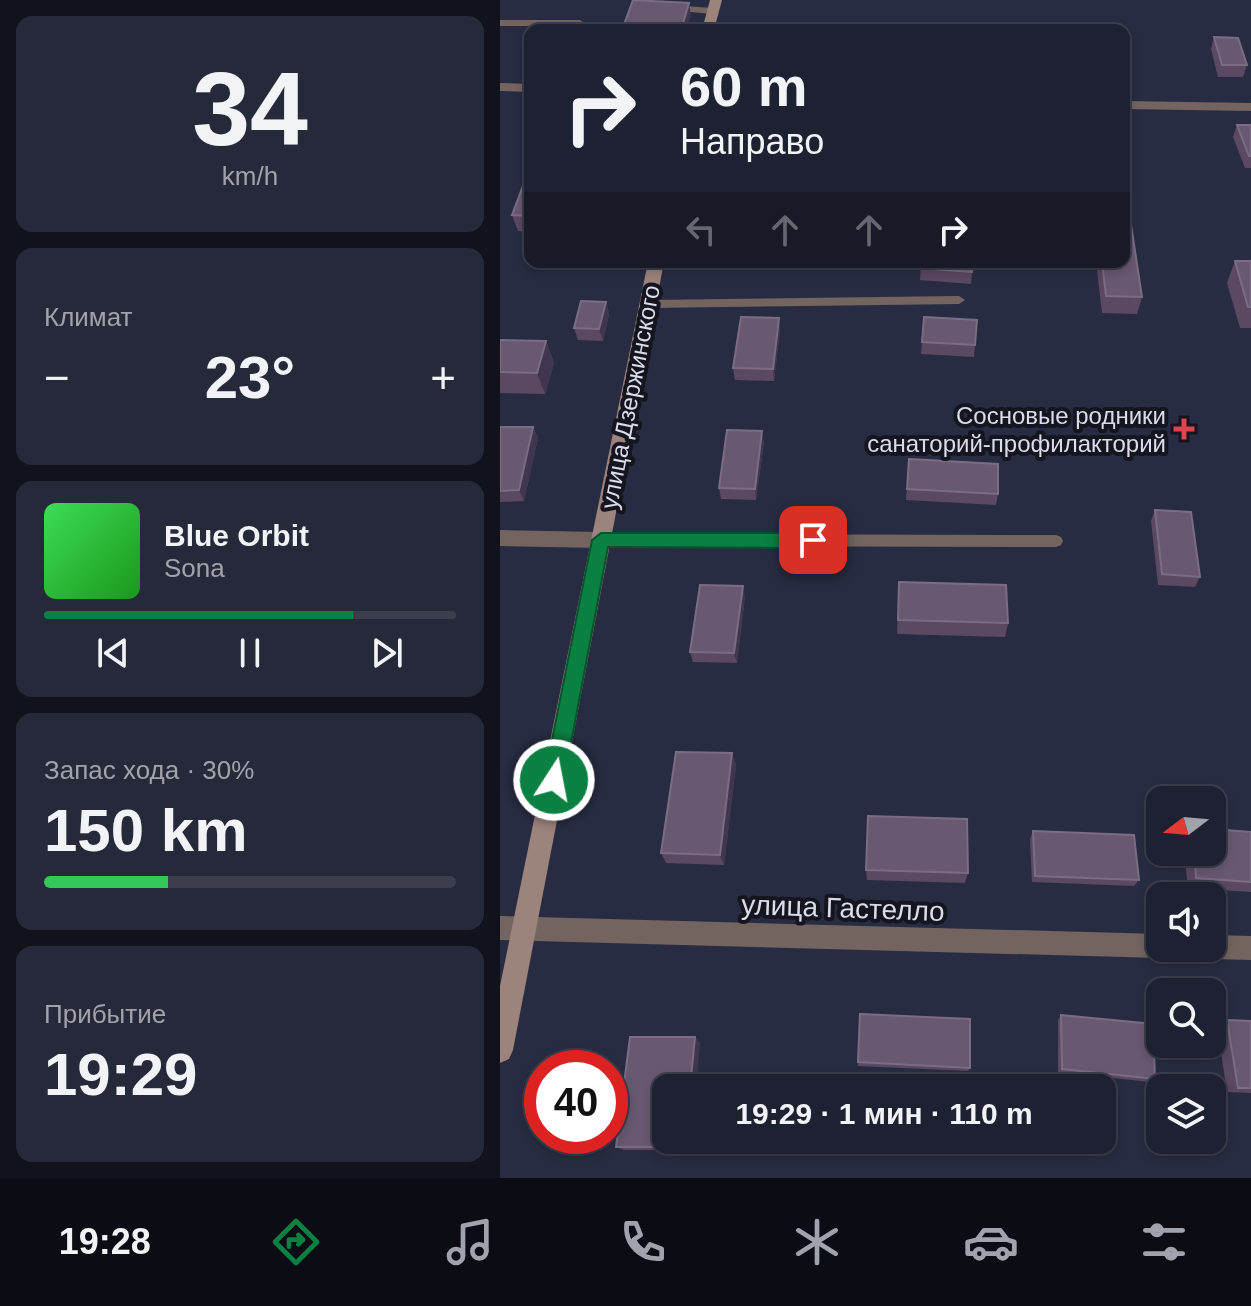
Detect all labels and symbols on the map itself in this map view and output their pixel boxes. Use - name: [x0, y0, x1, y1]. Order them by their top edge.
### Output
- street label: улица Дзержинского: [595, 283, 665, 511]
- place label: Сосновые родники санаторий-профилакторий: [867, 402, 1166, 457]
- marker: Сосновые родники санаторий-профилакторий: [1173, 418, 1195, 440]
- pin: [779, 506, 847, 574]
- position arrow: [512, 738, 596, 822]
- north arrow: [1146, 786, 1226, 866]
- street label: улица Гастелло: [741, 889, 945, 927]
- speed limit sign: 40: [524, 1050, 628, 1154]

